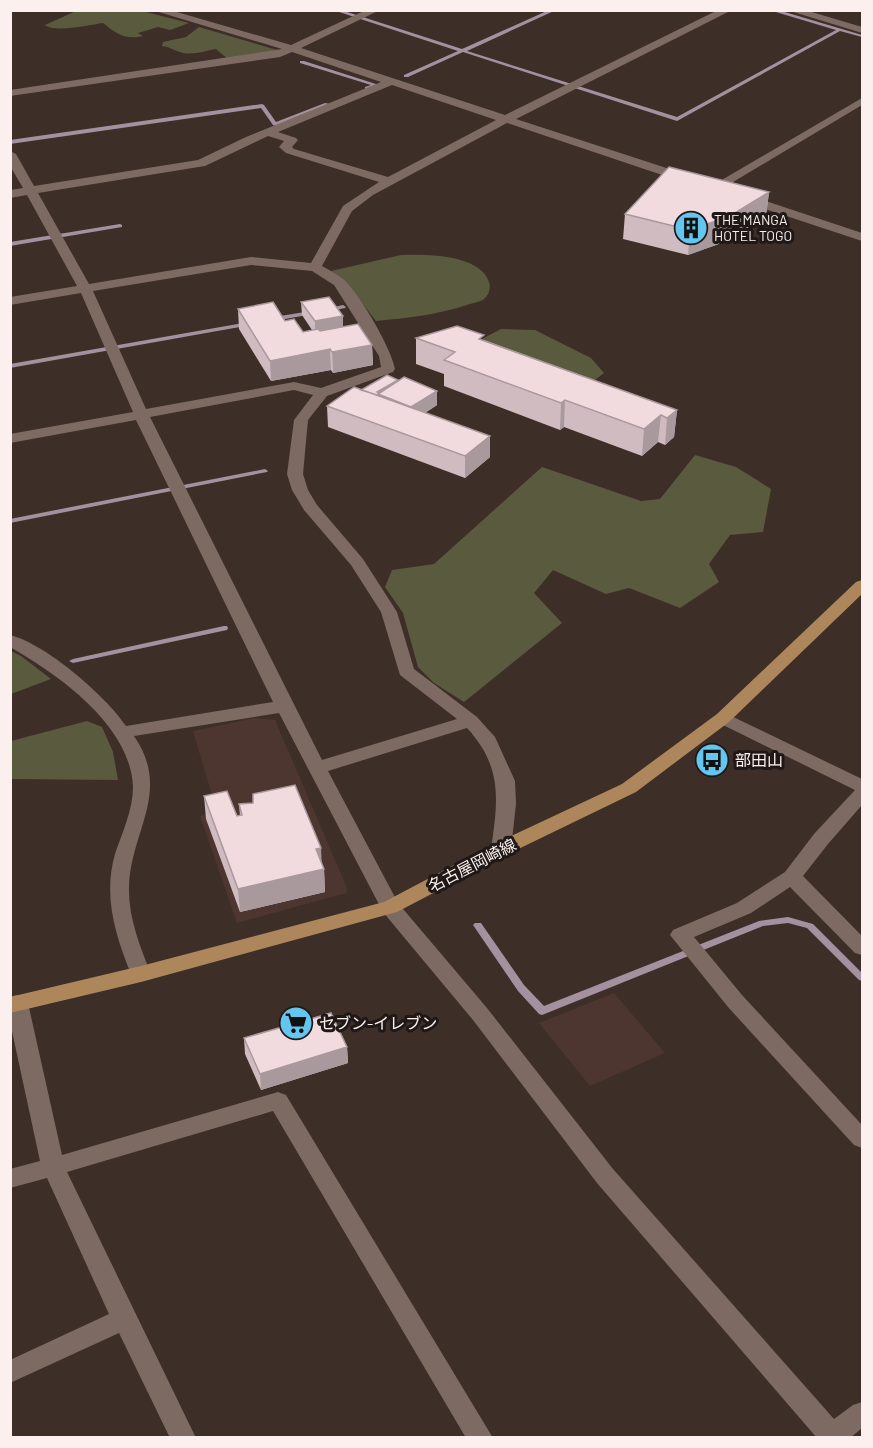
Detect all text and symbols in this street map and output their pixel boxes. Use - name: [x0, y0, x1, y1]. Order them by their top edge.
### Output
- building icon: THE MANGA HOTEL TOGO: [673, 210, 709, 246]
- place label: THE MANGA HOTEL TOGO: [714, 211, 792, 244]
- bus stop icon: 部田山: [694, 742, 730, 778]
- place label: 部田山: [735, 750, 783, 769]
- street label: 名古屋岡崎線: [425, 834, 519, 895]
- supermarket icon: セブン-イレブン: [278, 1005, 314, 1041]
- place label: セブン-イレブン: [319, 1013, 437, 1032]

